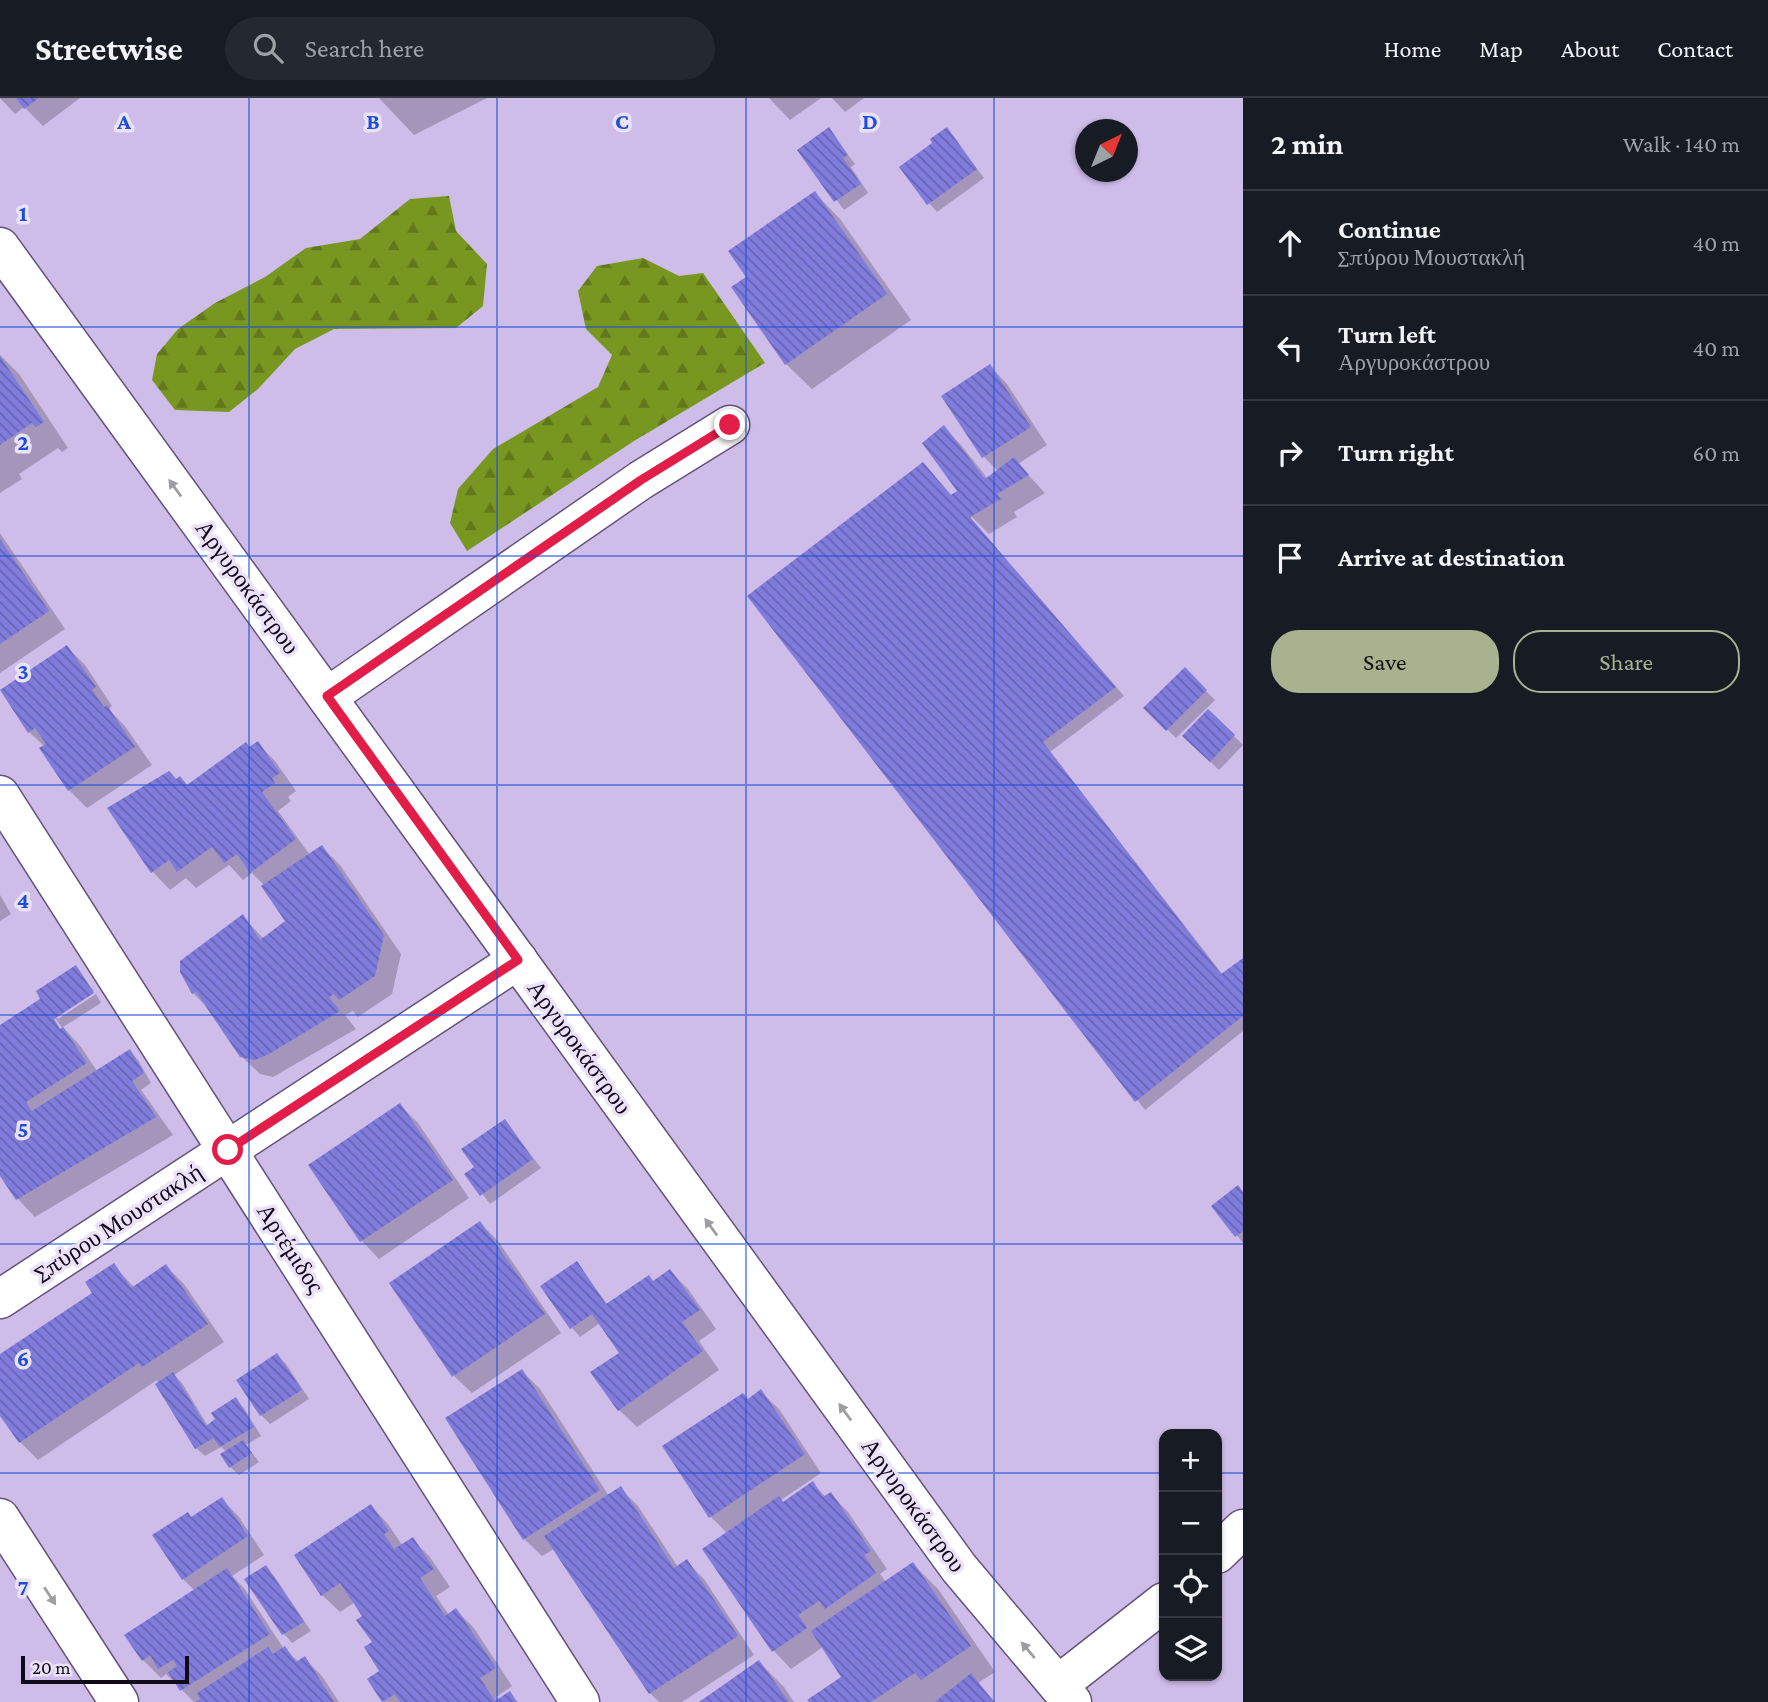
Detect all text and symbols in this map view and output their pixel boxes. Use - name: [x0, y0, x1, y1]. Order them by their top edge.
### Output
- search box: [225, 17, 715, 80]
- icon: search: [249, 29, 287, 67]
- text: Streetwise: [35, 30, 183, 67]
- text: Search here: [305, 34, 424, 63]
- text: Home: [1384, 35, 1441, 62]
- text: Map: [1479, 35, 1523, 62]
- text: About: [1561, 35, 1619, 62]
- text: Contact: [1657, 35, 1733, 62]
- text: A: [116, 108, 131, 134]
- text: B: [366, 108, 380, 134]
- text: C: [615, 108, 629, 134]
- text: D: [862, 108, 878, 134]
- north arrow: [1075, 119, 1138, 182]
- text: 2 min: [1271, 127, 1343, 160]
- text: Walk · 140 m: [1623, 131, 1740, 157]
- text: 1: [19, 200, 28, 226]
- text: Continue: [1338, 215, 1441, 244]
- icon: ahead: [1271, 224, 1309, 262]
- text: 40 m: [1692, 230, 1740, 256]
- text: Σπύρου Μουστακλή: [1338, 244, 1525, 270]
- text: Turn left: [1338, 320, 1436, 349]
- icon: left: [1271, 329, 1309, 367]
- text: 40 m: [1692, 335, 1740, 361]
- text: Αργυροκάστρου: [1338, 349, 1490, 375]
- route end: [714, 409, 745, 440]
- text: 2: [17, 429, 29, 455]
- icon: right: [1271, 434, 1309, 472]
- text: Turn right: [1338, 438, 1454, 467]
- text: 60 m: [1693, 440, 1740, 466]
- one-way arrow: [168, 479, 182, 497]
- street label: Αργυροκάστρου: [190, 515, 306, 659]
- icon: arrive: [1271, 539, 1309, 577]
- text: Arrive at destination: [1338, 543, 1565, 572]
- button: Save: [1271, 630, 1499, 693]
- button: Share: [1513, 630, 1740, 693]
- text: 3: [17, 658, 29, 684]
- text: 4: [17, 887, 29, 913]
- street label: Αργυροκάστρου: [522, 975, 638, 1119]
- text: 5: [17, 1116, 29, 1142]
- route start: [212, 1134, 243, 1165]
- street label: Σπύρου Μουστακλή: [29, 1158, 207, 1286]
- street label: Αρτέμιδος: [252, 1198, 330, 1298]
- one-way arrow: [705, 1218, 719, 1236]
- text: 6: [17, 1345, 29, 1371]
- one-way arrow: [838, 1403, 852, 1421]
- map controls: [1159, 1429, 1222, 1681]
- button: +: [1159, 1429, 1222, 1492]
- street label: Αργυροκάστρου: [856, 1433, 972, 1577]
- button: −: [1159, 1492, 1222, 1555]
- button: locate: [1159, 1555, 1222, 1618]
- text: 7: [17, 1574, 29, 1600]
- one-way arrow: [44, 1586, 57, 1605]
- button: layers: [1159, 1618, 1222, 1681]
- one-way arrow: [1021, 1642, 1036, 1659]
- scale bar: [21, 1653, 189, 1685]
- text: 20 m: [32, 1657, 71, 1678]

